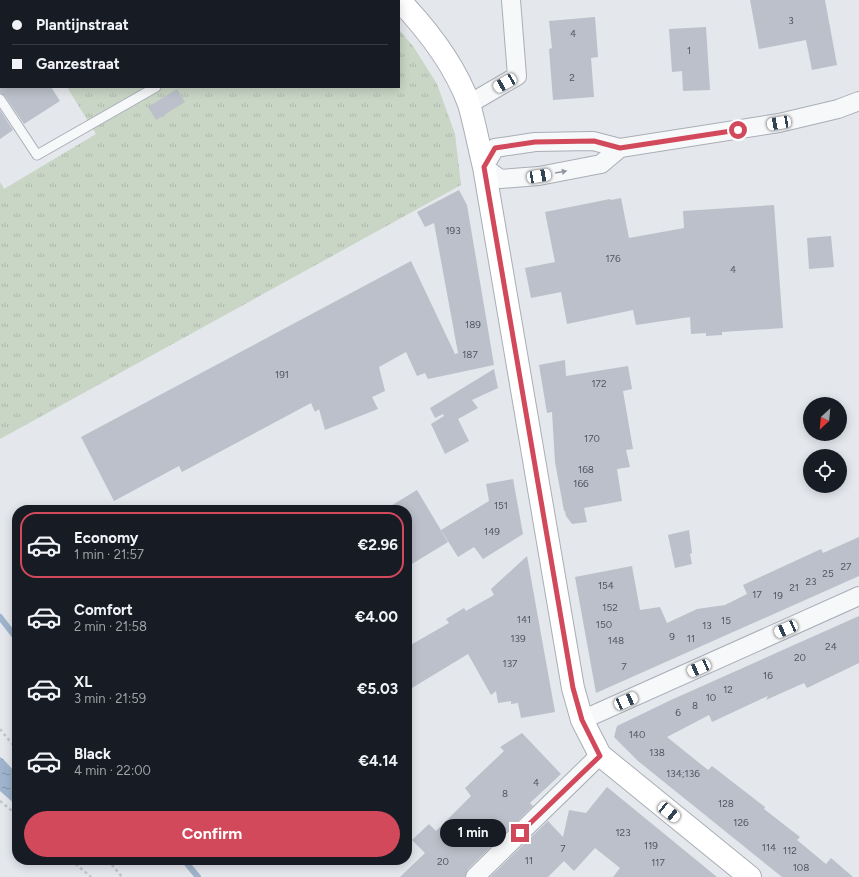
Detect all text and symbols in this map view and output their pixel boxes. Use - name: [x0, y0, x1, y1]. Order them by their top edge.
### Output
- house number: 3: [788, 14, 794, 27]
- text: Plantijnstraat: [36, 16, 129, 34]
- house number: 4: [570, 27, 576, 40]
- house number: 1: [687, 44, 691, 57]
- text: Ganzestraat: [36, 55, 120, 73]
- house number: 2: [569, 71, 575, 84]
- car: [492, 72, 518, 94]
- car: [766, 115, 792, 131]
- route start: [729, 121, 747, 139]
- car: [526, 168, 552, 184]
- one-way arrow: [555, 168, 567, 174]
- house number: 193: [445, 224, 461, 237]
- house number: 176: [605, 252, 621, 265]
- house number: 4: [730, 263, 736, 276]
- house number: 189: [465, 318, 481, 331]
- house number: 187: [462, 348, 478, 361]
- house number: 191: [275, 368, 289, 381]
- house number: 172: [591, 377, 607, 390]
- north arrow: [803, 397, 847, 441]
- map controls: [803, 397, 847, 493]
- house number: 170: [584, 432, 600, 445]
- button: locate: [803, 449, 847, 493]
- house number: 168: [578, 463, 594, 476]
- house number: 166: [573, 477, 589, 490]
- house number: 151: [494, 499, 508, 512]
- house number: 149: [484, 525, 500, 538]
- icon: car: [26, 527, 62, 563]
- text: Economy: [74, 529, 139, 547]
- text: €2.96: [358, 536, 398, 554]
- text: 1 min · 21:57: [74, 547, 144, 562]
- house number: 27: [841, 560, 852, 573]
- house number: 25: [822, 567, 834, 580]
- house number: 23: [805, 575, 817, 588]
- house number: 154: [598, 579, 614, 592]
- house number: 21: [789, 581, 799, 594]
- house number: 17: [752, 588, 762, 601]
- house number: 19: [773, 589, 783, 602]
- icon: car: [26, 599, 62, 635]
- text: Comfort: [74, 601, 133, 619]
- house number: 152: [602, 601, 618, 614]
- text: €4.00: [355, 608, 398, 626]
- house number: 141: [517, 613, 531, 626]
- house number: 15: [721, 614, 731, 627]
- house number: 150: [596, 618, 612, 631]
- text: 2 min · 21:58: [74, 619, 147, 634]
- house number: 13: [702, 619, 712, 632]
- car: [773, 619, 799, 639]
- house number: 9: [669, 630, 675, 643]
- house number: 139: [510, 632, 526, 645]
- house number: 11: [687, 632, 695, 645]
- house number: 148: [608, 634, 624, 647]
- house number: 24: [825, 640, 837, 653]
- house number: 20: [794, 651, 806, 664]
- house number: 137: [503, 657, 518, 670]
- car: [686, 658, 712, 678]
- house number: 7: [621, 660, 627, 673]
- house number: 16: [763, 669, 773, 682]
- icon: car: [26, 671, 62, 707]
- text: XL: [74, 673, 92, 691]
- text: €5.03: [357, 680, 398, 698]
- house number: 12: [723, 683, 733, 696]
- text: 3 min · 21:59: [74, 691, 146, 706]
- car: [613, 691, 639, 711]
- house number: 10: [706, 691, 716, 704]
- house number: 8: [692, 699, 698, 712]
- house number: 6: [675, 706, 681, 719]
- house number: 140: [629, 728, 645, 741]
- icon: car: [26, 743, 62, 779]
- text: Black: [74, 745, 111, 763]
- house number: 138: [649, 746, 665, 759]
- text: €4.14: [359, 752, 398, 770]
- text: 4 min · 22:00: [74, 763, 151, 778]
- house number: 134;136: [666, 767, 700, 780]
- house number: 4: [533, 776, 539, 789]
- house number: 8: [502, 787, 508, 800]
- house number: 128: [718, 797, 734, 810]
- car: [656, 800, 682, 824]
- button: Confirm: [24, 811, 400, 857]
- house number: 126: [733, 816, 749, 829]
- callout: 1 min: [440, 819, 506, 847]
- route end: [511, 824, 529, 842]
- text: 1 min: [458, 825, 488, 840]
- house number: 123: [615, 826, 631, 839]
- house number: 119: [644, 839, 658, 852]
- house number: 114: [762, 841, 776, 854]
- house number: 7: [560, 842, 566, 855]
- house number: 112: [783, 844, 797, 857]
- house number: 11: [525, 854, 533, 867]
- house number: 20: [437, 855, 449, 868]
- house number: 117: [651, 856, 665, 869]
- house number: 108: [793, 861, 809, 874]

